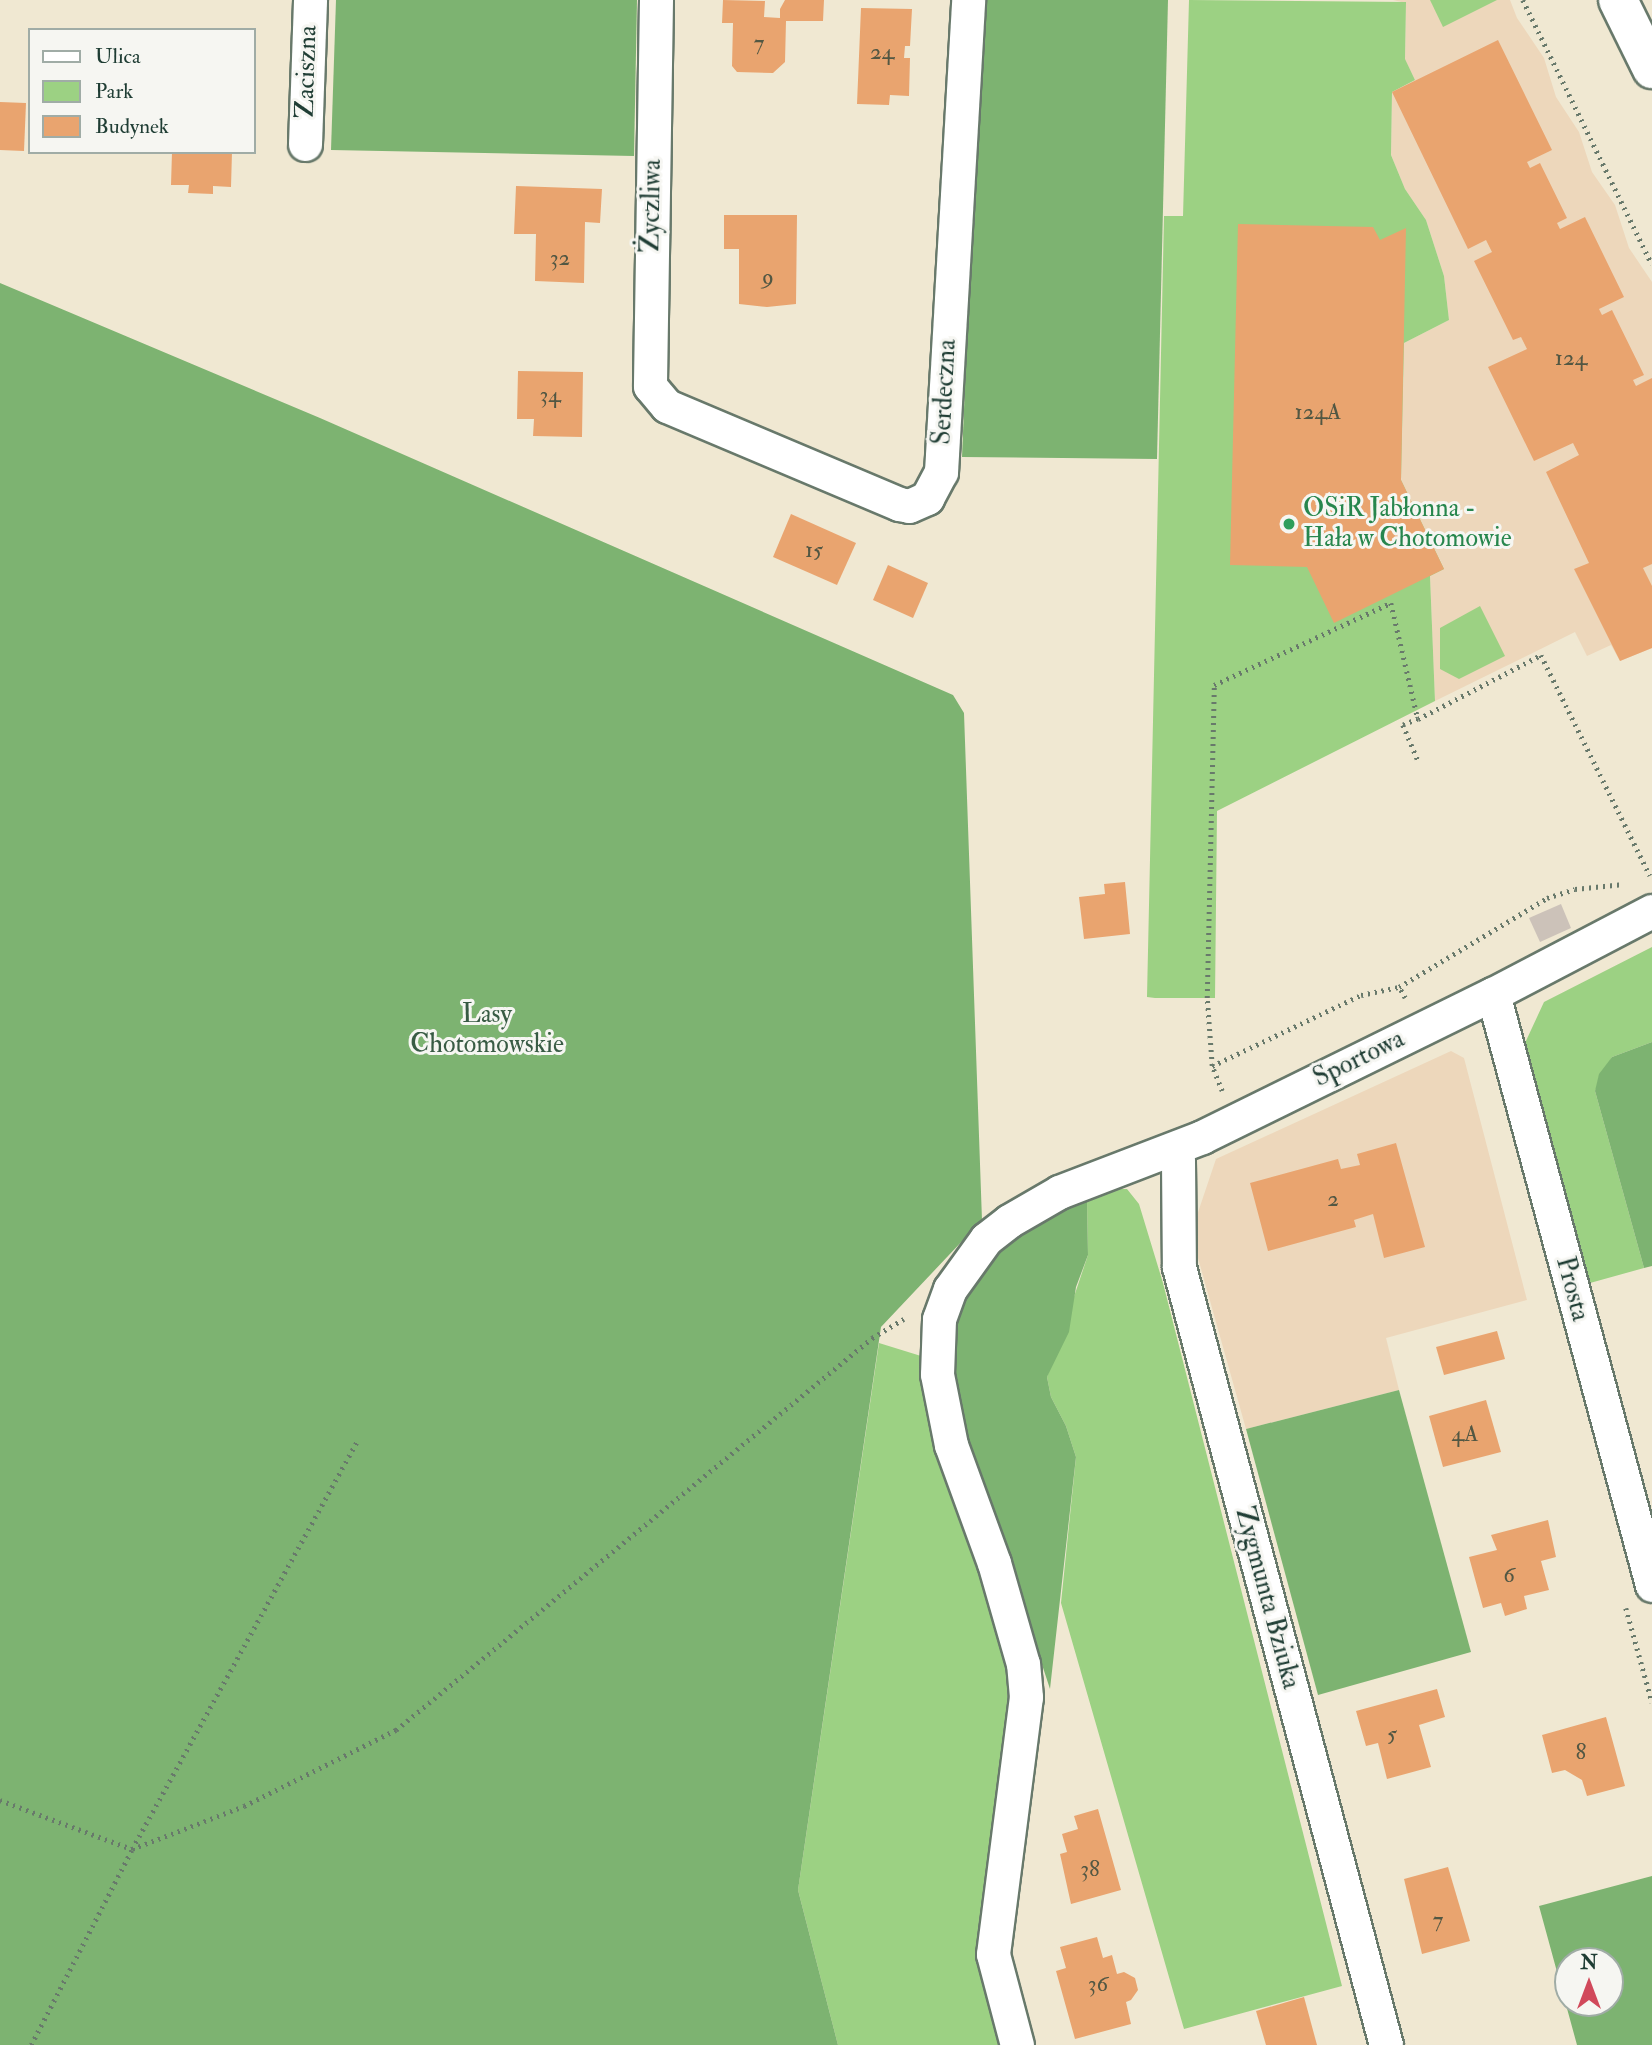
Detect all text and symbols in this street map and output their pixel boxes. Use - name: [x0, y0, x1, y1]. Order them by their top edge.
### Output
- street label: Zaciszna: [290, 25, 324, 119]
- legend: [28, 28, 256, 154]
- house number: 7: [754, 29, 764, 57]
- house number: 24: [870, 38, 894, 66]
- text: Ulica: [95, 43, 141, 70]
- text: Park: [95, 78, 133, 105]
- text: Budynek: [95, 113, 169, 140]
- street label: Życzliwa: [636, 159, 668, 253]
- house number: 32: [550, 244, 570, 272]
- house number: 9: [762, 263, 774, 291]
- street label: Serdeczna: [927, 338, 963, 446]
- house number: 124: [1555, 344, 1587, 372]
- house number: 34: [539, 381, 561, 409]
- house number: 124A: [1295, 398, 1341, 426]
- place label: OSiR Jabłonna - Hała w Chotomowie: [1303, 493, 1512, 554]
- marker: OSiR Jabłonna - Hała w Chotomowie: [1281, 516, 1297, 532]
- house number: 15: [805, 536, 823, 564]
- park label: Lasy Chotomowskie: [410, 999, 564, 1060]
- street label: Sportowa: [1308, 1024, 1410, 1094]
- house number: 2: [1327, 1185, 1339, 1213]
- street label: Prosta: [1549, 1254, 1595, 1324]
- house number: 4A: [1451, 1420, 1479, 1448]
- street label: Zygmunta Bziuka: [1228, 1504, 1306, 1692]
- house number: 6: [1503, 1561, 1515, 1589]
- house number: 5: [1387, 1720, 1397, 1748]
- house number: 8: [1576, 1738, 1586, 1766]
- house number: 38: [1080, 1855, 1100, 1883]
- house number: 7: [1433, 1906, 1443, 1934]
- north arrow: [1554, 1947, 1624, 2017]
- text: N: [1580, 1951, 1598, 1975]
- house number: 36: [1088, 1970, 1108, 1998]

